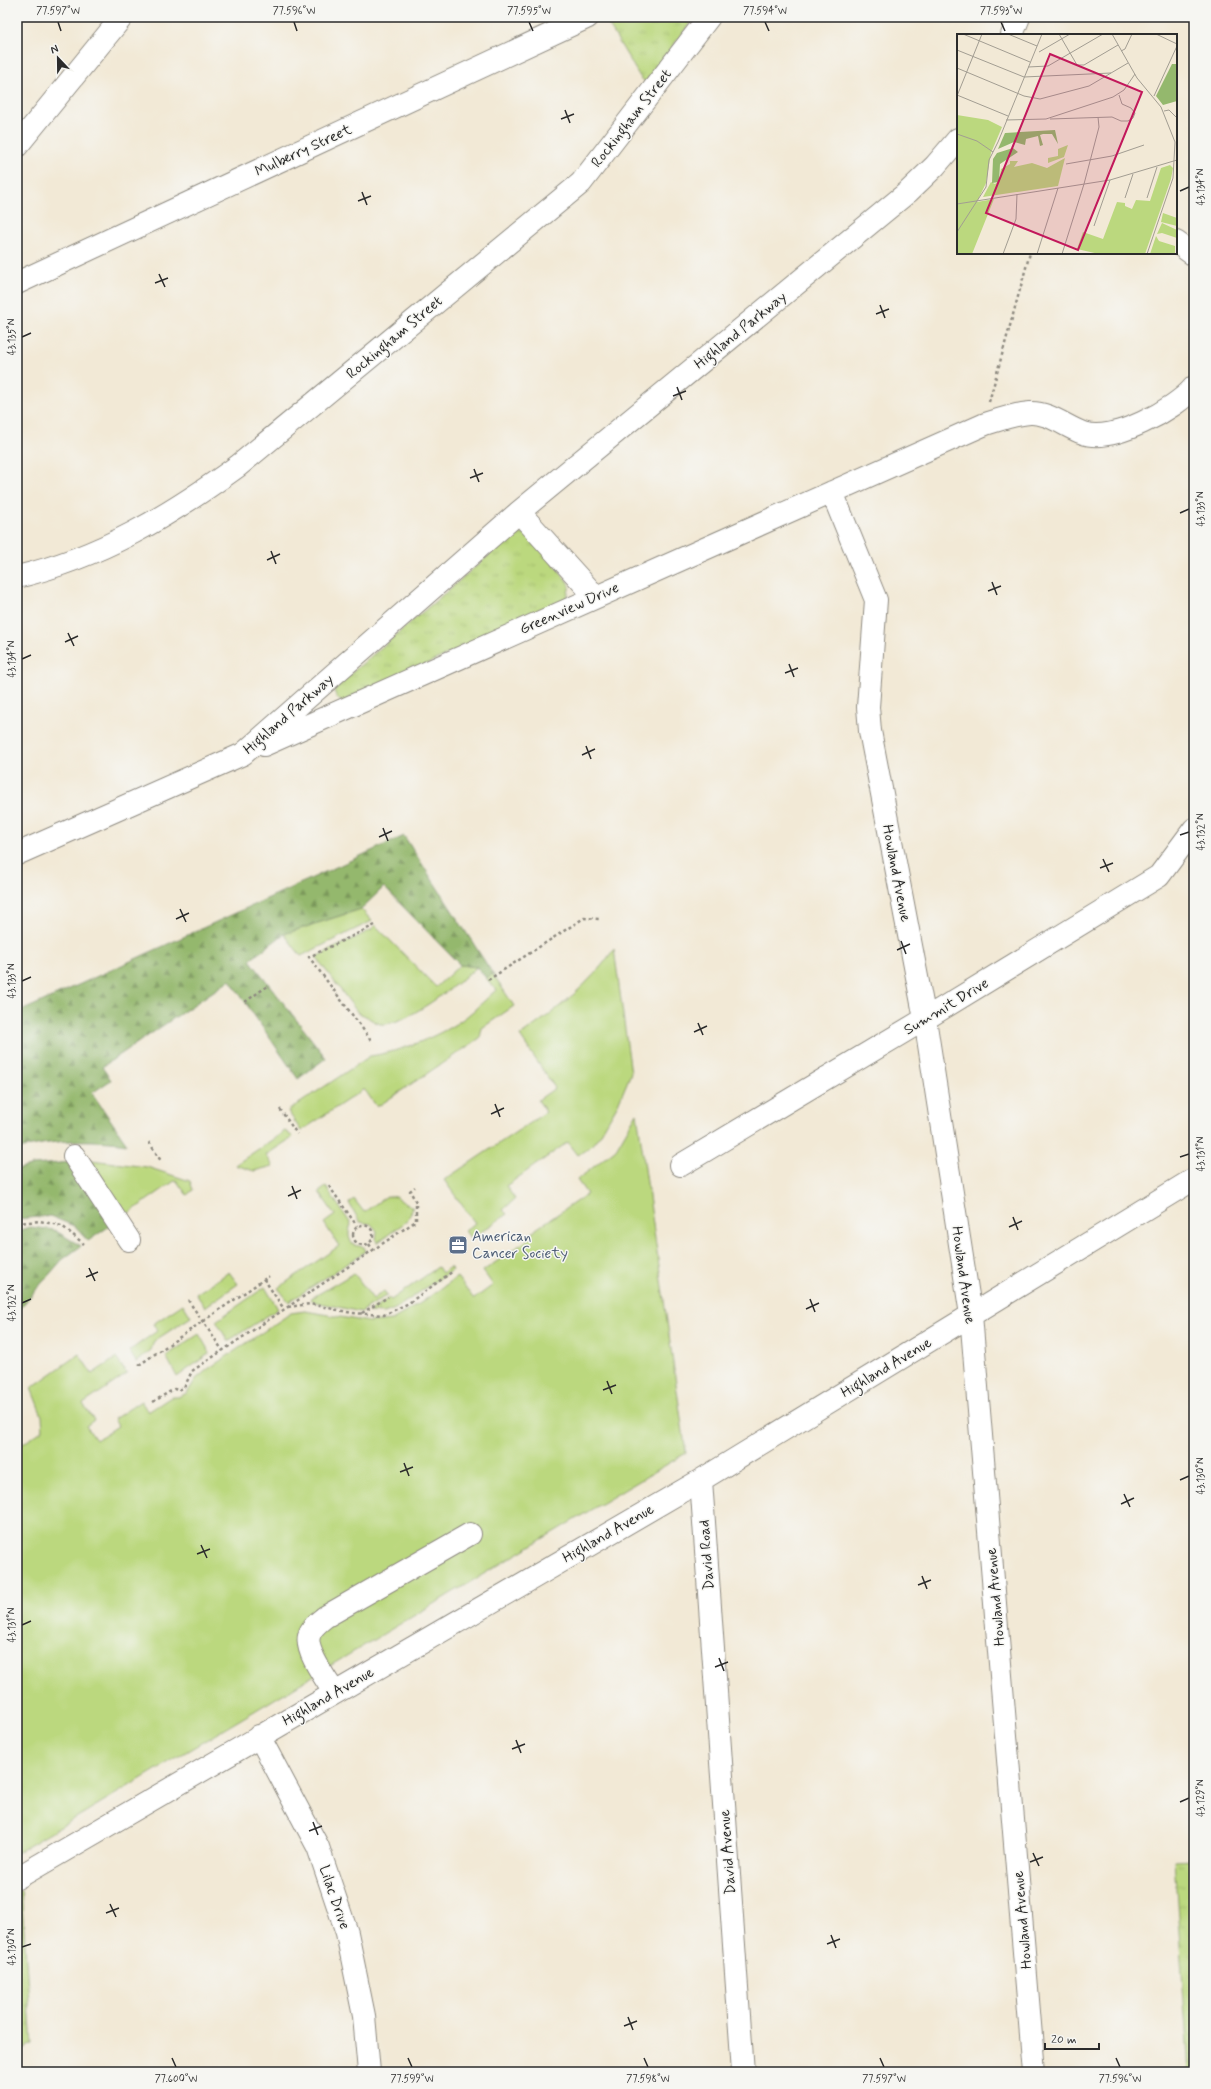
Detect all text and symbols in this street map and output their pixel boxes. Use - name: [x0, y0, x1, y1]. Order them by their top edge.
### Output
- text: 77.597°W: [36, 4, 80, 18]
- text: 77.596°W: [273, 4, 315, 18]
- text: 77.595°W: [507, 4, 551, 18]
- text: 77.594°W: [743, 4, 787, 18]
- text: 77.593°W: [980, 4, 1022, 18]
- inset map: [957, 34, 1177, 254]
- north arrow: [38, 38, 78, 78]
- text: N: [49, 42, 61, 58]
- street label: Rockingham Street: [587, 65, 678, 173]
- street label: Mulberry Street: [252, 120, 355, 182]
- text: 43.134°N: [1194, 168, 1208, 206]
- street label: Highland Parkway: [690, 287, 792, 375]
- street label: Rockingham Street: [342, 291, 448, 385]
- text: 43.135°N: [5, 318, 19, 355]
- text: 43.133°N: [1194, 491, 1208, 527]
- street label: Greenview Drive: [517, 578, 623, 640]
- text: 43.134°N: [5, 640, 19, 678]
- street label: Highland Parkway: [239, 670, 339, 760]
- text: 43.132°N: [1194, 813, 1208, 851]
- street label: Howland Avenue: [877, 823, 915, 924]
- text: 43.133°N: [5, 963, 19, 999]
- street label: Summit Drive: [900, 974, 993, 1040]
- text: 43.131°N: [1194, 1136, 1208, 1172]
- street label: Howland Avenue: [946, 1225, 980, 1325]
- place label: American Cancer Society: [472, 1227, 568, 1264]
- office icon: American Cancer Society: [447, 1234, 469, 1256]
- text: 43.132°N: [5, 1284, 19, 1322]
- street label: Highland Avenue: [837, 1333, 936, 1404]
- text: 43.130°N: [1194, 1457, 1208, 1495]
- street label: Highland Avenue: [559, 1500, 659, 1569]
- street label: David Road: [695, 1519, 719, 1591]
- street label: Howland Avenue: [982, 1547, 1010, 1647]
- text: 43.131°N: [5, 1607, 19, 1643]
- street label: Highland Avenue: [279, 1663, 379, 1732]
- text: 43.129°N: [1194, 1779, 1208, 1817]
- street label: David Avenue: [715, 1809, 741, 1895]
- street label: Lilac Drive: [314, 1863, 354, 1932]
- street label: Howland Avenue: [1009, 1870, 1037, 1970]
- text: 43.130°N: [5, 1928, 19, 1966]
- scale bar: [1045, 2025, 1099, 2051]
- text: 20 m: [1051, 2032, 1077, 2048]
- text: 77.600°W: [155, 2072, 197, 2086]
- text: 77.599°W: [390, 2072, 434, 2086]
- text: 77.598°W: [626, 2072, 670, 2086]
- text: 77.597°W: [862, 2072, 906, 2086]
- text: 77.596°W: [1099, 2072, 1141, 2086]

